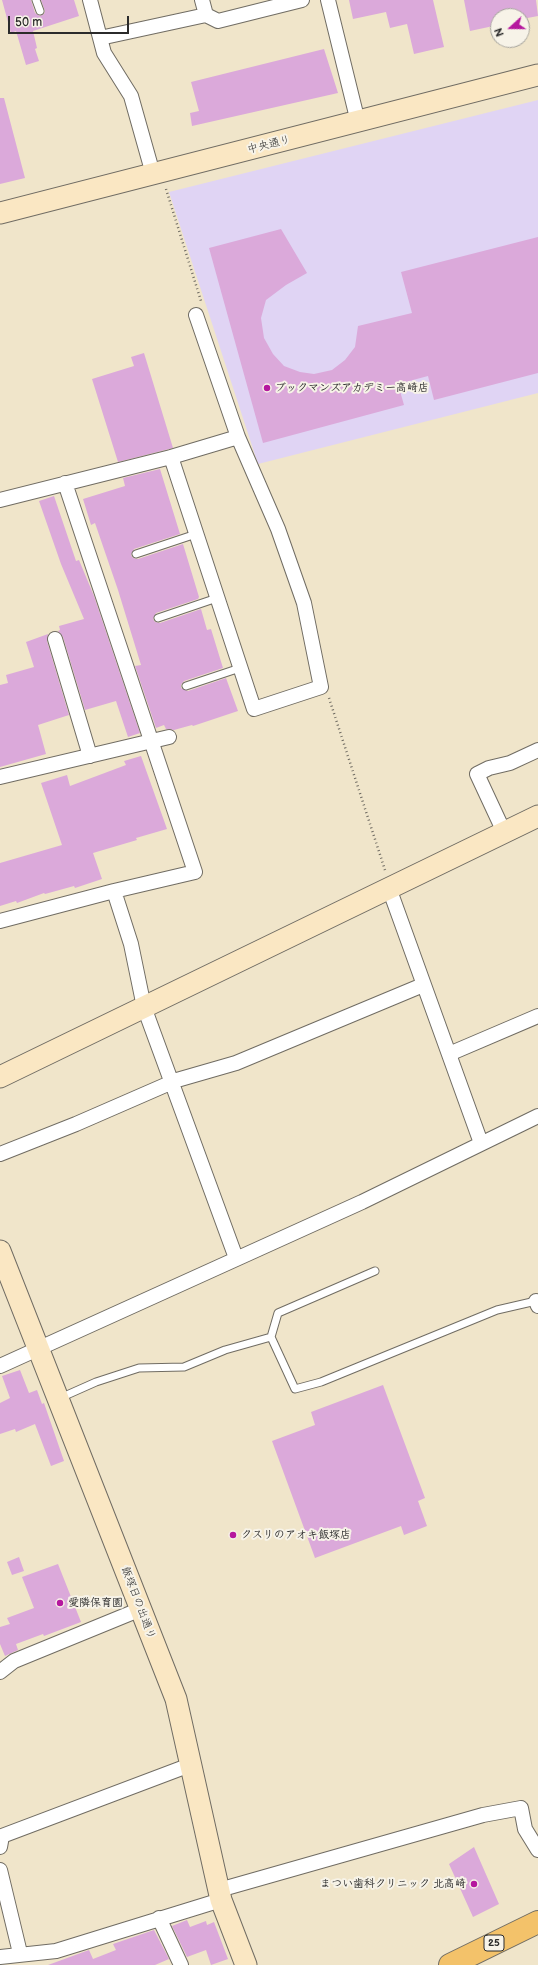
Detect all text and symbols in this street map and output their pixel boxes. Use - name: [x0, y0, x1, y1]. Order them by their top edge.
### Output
- scale bar: [10, 8, 131, 34]
- north arrow: [490, 8, 530, 48]
- text: 50 m: [15, 15, 42, 30]
- text: N: [492, 26, 507, 38]
- street label: 中央通り: [246, 133, 292, 157]
- place label: ブックマンズアカデミー高崎店: [275, 381, 429, 395]
- marker: ブックマンズアカデミー高崎店: [262, 383, 272, 393]
- place label: クスリのアオキ飯塚店: [241, 1528, 351, 1542]
- marker: クスリのアオキ飯塚店: [228, 1530, 238, 1540]
- street label: 飯塚日の出通り: [118, 1565, 158, 1641]
- place label: 愛隣保育園: [68, 1596, 123, 1610]
- marker: 愛隣保育園: [55, 1598, 65, 1608]
- place label: まつい歯科クリニック 北高崎: [320, 1877, 466, 1891]
- marker: まつい歯科クリニック 北高崎: [469, 1879, 479, 1889]
- road number: 25: [484, 1935, 504, 1951]

